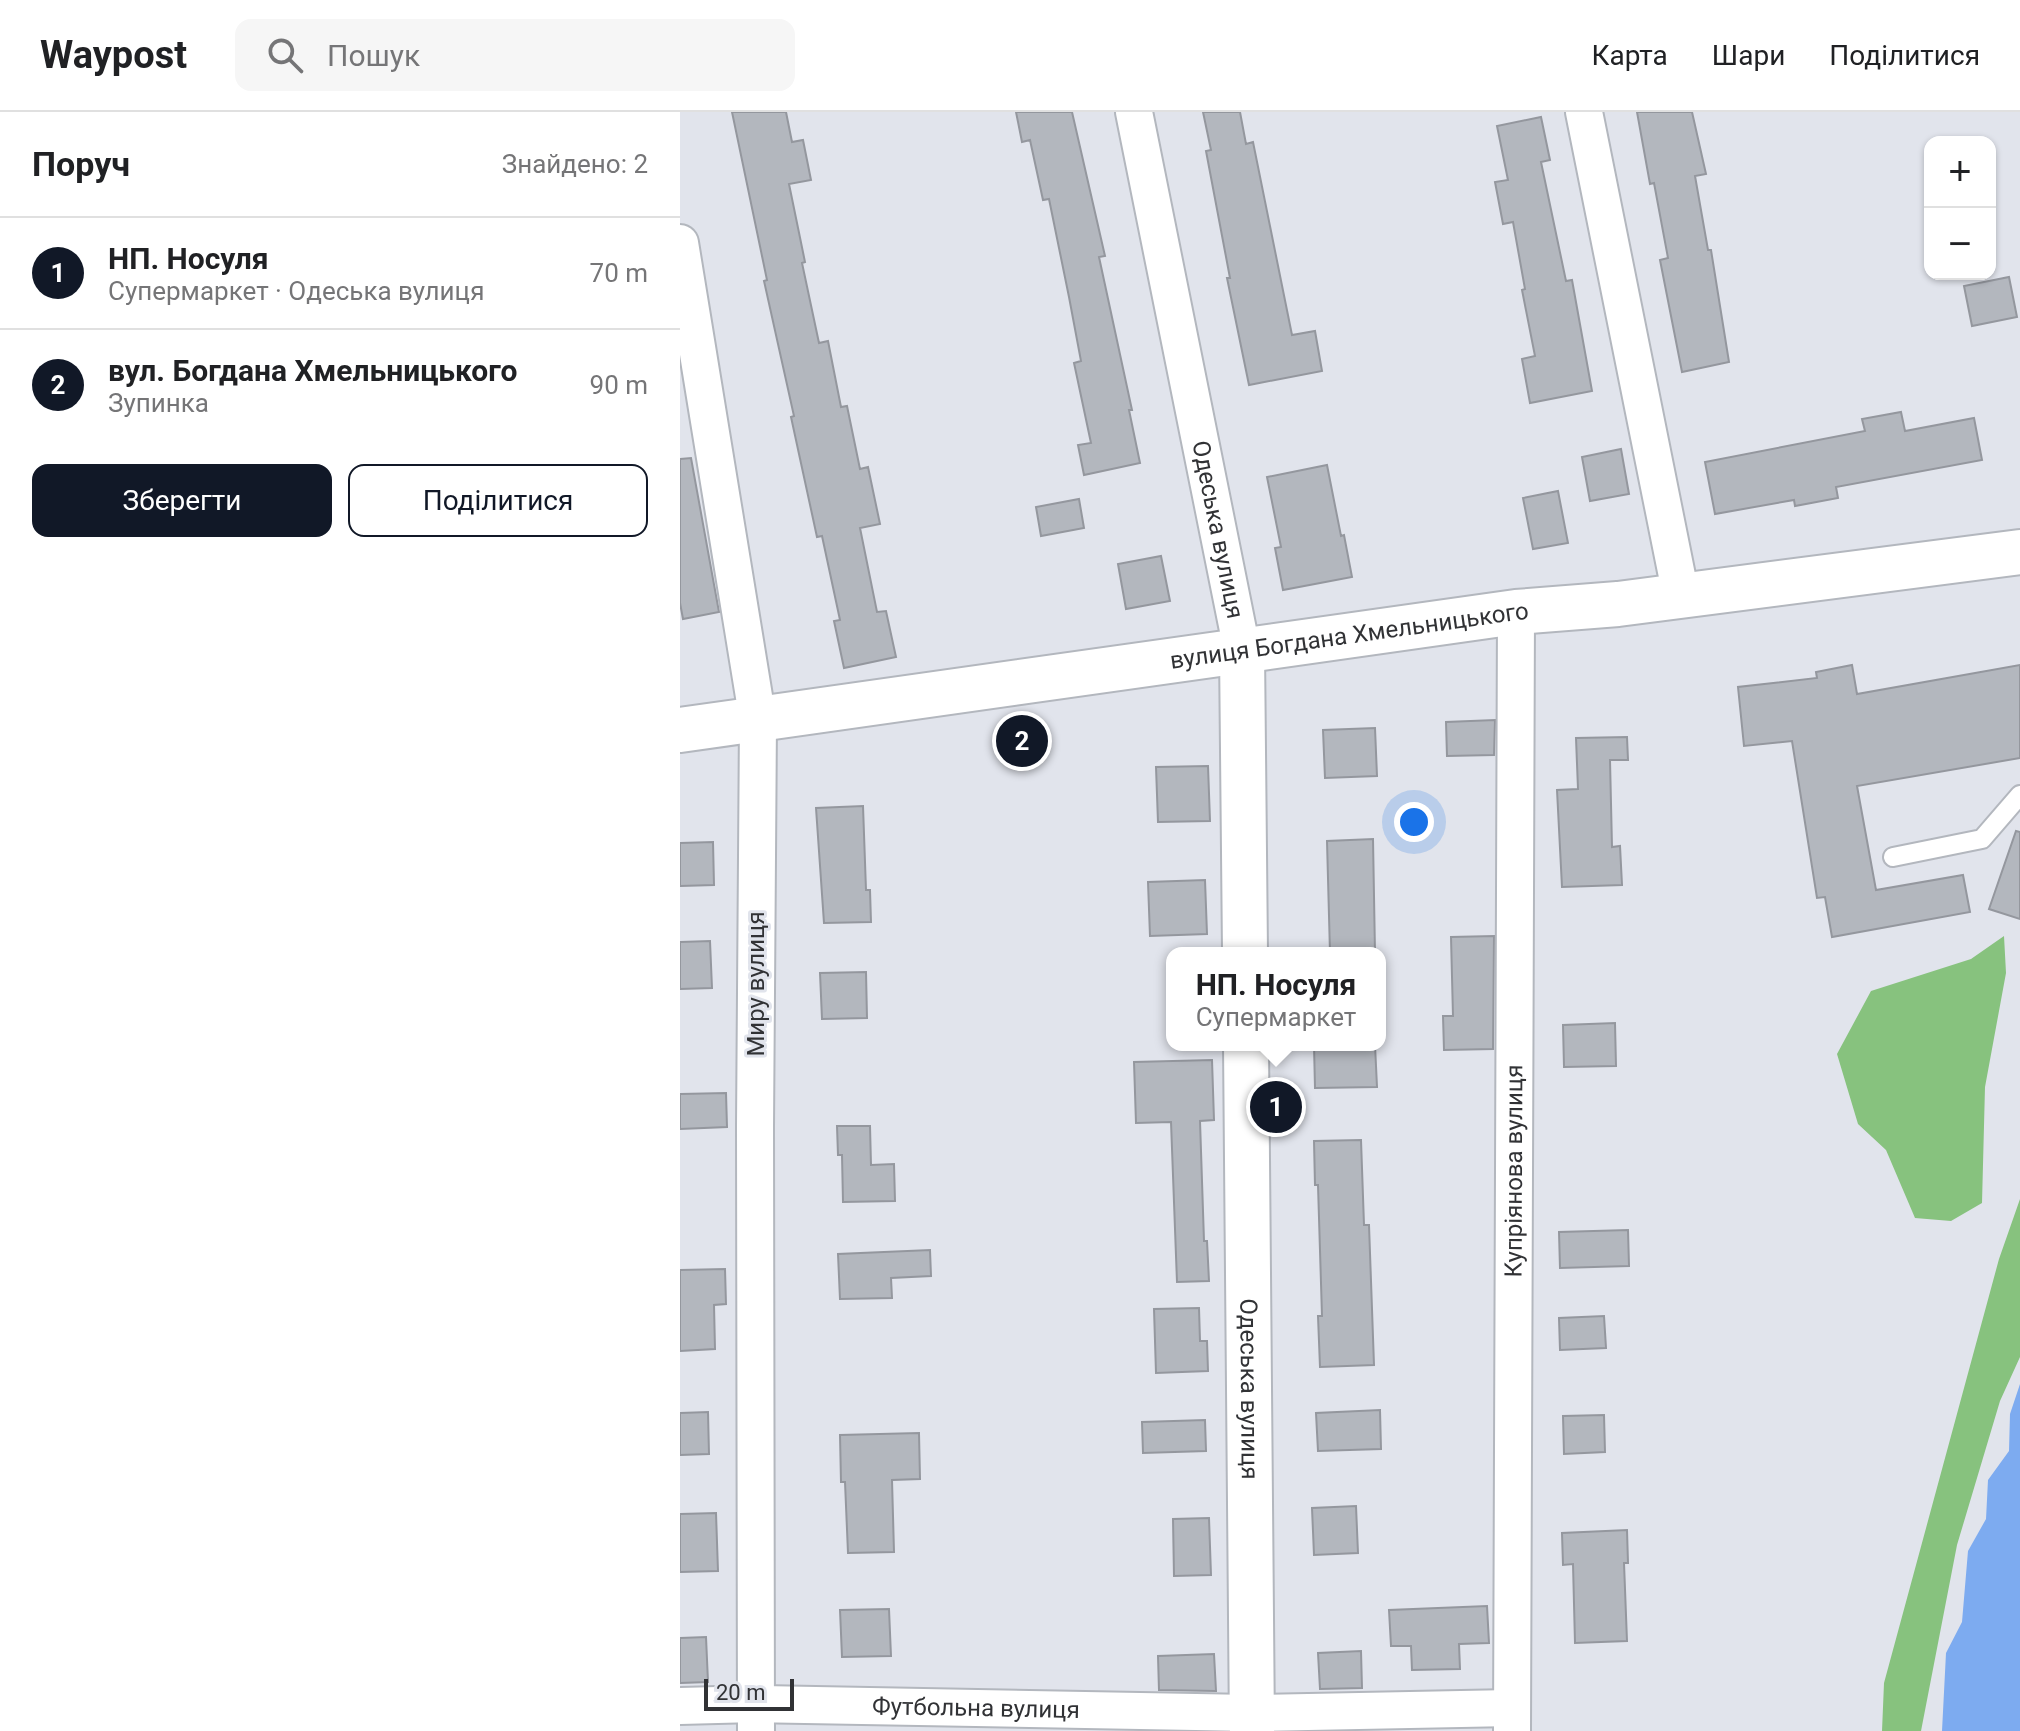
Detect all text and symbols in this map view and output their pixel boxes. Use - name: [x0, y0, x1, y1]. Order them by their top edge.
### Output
- search box: [235, 19, 795, 91]
- text: Waypost: [40, 33, 187, 77]
- icon: search: [263, 33, 307, 77]
- text: Пошук: [327, 38, 420, 73]
- text: Карта: [1592, 39, 1668, 72]
- text: Шари: [1712, 39, 1785, 72]
- text: Поділитися: [1829, 39, 1980, 72]
- map controls: [1924, 136, 1996, 280]
- button: +: [1924, 136, 1996, 208]
- text: Поруч: [32, 144, 130, 184]
- text: Знайдено: 2: [502, 149, 648, 179]
- button: −: [1924, 208, 1996, 280]
- text: НП. Носуля: [108, 241, 269, 276]
- text: 1: [51, 258, 65, 288]
- text: 70 m: [590, 258, 648, 288]
- text: Супермаркет · Одеська вулиця: [108, 276, 484, 306]
- text: вул. Богдана Хмельницького: [108, 353, 517, 388]
- text: 2: [51, 370, 65, 400]
- text: 90 m: [590, 370, 648, 400]
- text: Зупинка: [108, 388, 209, 418]
- street label: Одеська вулиця: [1186, 438, 1249, 621]
- button: Зберегти: [32, 464, 332, 537]
- button: Поділитися: [348, 464, 648, 537]
- street label: вулиця Богдана Хмельницького: [1168, 597, 1530, 675]
- pin: 2: [996, 711, 1048, 771]
- your location: [1394, 802, 1434, 842]
- street label: Миру вулиця: [742, 911, 770, 1057]
- popup: [1166, 947, 1386, 1051]
- text: НП. Носуля: [1196, 967, 1356, 1002]
- text: Супермаркет: [1196, 1002, 1356, 1032]
- street label: Купріянова вулиця: [1500, 1065, 1528, 1277]
- pin: 1: [1250, 1077, 1302, 1137]
- street label: Одеська вулиця: [1234, 1298, 1264, 1480]
- scale bar: [704, 1675, 794, 1711]
- text: 20 m: [716, 1680, 765, 1705]
- street label: Футбольна вулиця: [872, 1692, 1080, 1724]

